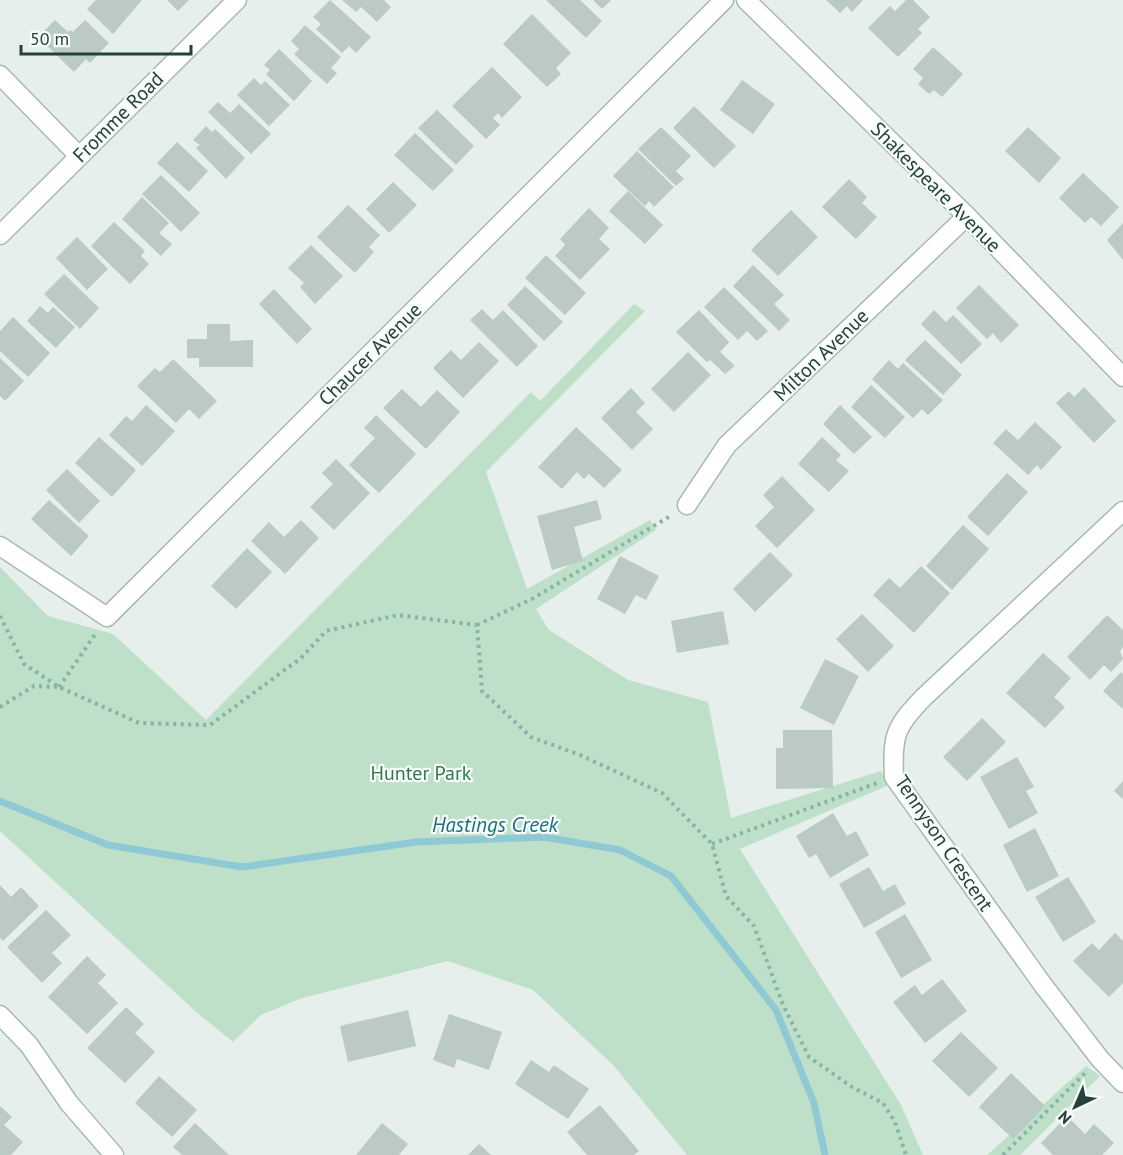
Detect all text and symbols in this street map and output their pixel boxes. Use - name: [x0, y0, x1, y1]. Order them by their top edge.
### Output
- scale bar: [21, 18, 190, 56]
- text: 50 m: [30, 27, 69, 50]
- street label: Fromme Road: [67, 66, 169, 168]
- street label: Shakespeare Avenue: [865, 116, 1007, 258]
- street label: Chaucer Avenue: [313, 297, 427, 411]
- street label: Milton Avenue: [768, 303, 874, 407]
- park label: Hunter Park: [371, 760, 472, 786]
- street label: Tennyson Crescent: [889, 770, 999, 916]
- water label: Hastings Creek: [432, 811, 560, 838]
- north arrow: [1045, 1077, 1105, 1137]
- text: N: [1054, 1107, 1075, 1129]

